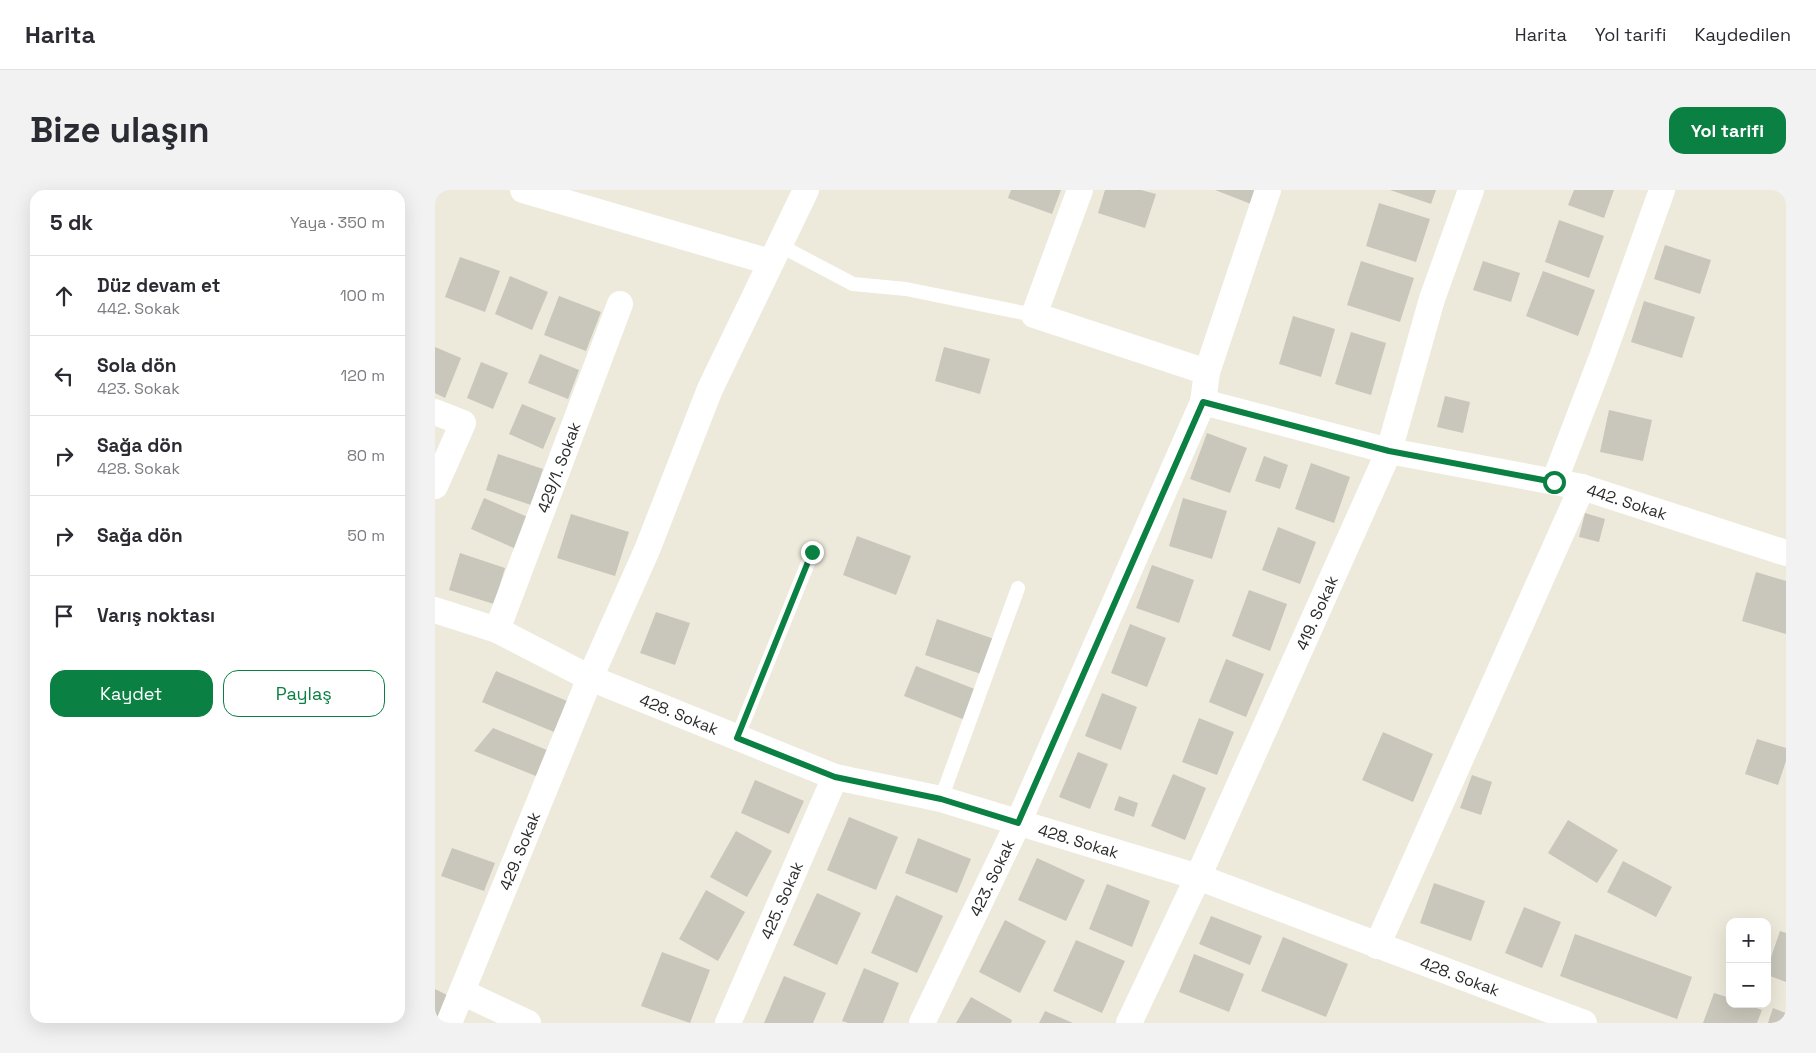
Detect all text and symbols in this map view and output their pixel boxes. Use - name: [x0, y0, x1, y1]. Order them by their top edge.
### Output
- text: Harita: [25, 19, 95, 50]
- text: Harita: [1515, 23, 1567, 46]
- text: Yol tarifi: [1595, 23, 1667, 46]
- text: Kaydedilen: [1695, 23, 1791, 46]
- button: Yol tarifi: [1669, 107, 1786, 154]
- text: Bize ulaşın: [30, 108, 210, 152]
- text: 5 dk: [50, 209, 93, 236]
- text: Yaya · 350 m: [290, 212, 385, 233]
- text: Düz devam et: [97, 273, 220, 298]
- icon: ahead: [50, 282, 78, 310]
- text: 100 m: [340, 285, 385, 306]
- text: 442. Sokak: [97, 298, 180, 319]
- text: Sola dön: [97, 353, 176, 378]
- icon: left: [50, 362, 78, 390]
- text: 120 m: [341, 365, 385, 386]
- text: 423. Sokak: [97, 378, 180, 399]
- street label: 429/1. Sokak: [532, 419, 586, 516]
- text: Sağa dön: [97, 433, 183, 458]
- icon: right: [50, 442, 78, 470]
- text: 80 m: [347, 445, 385, 466]
- text: 428. Sokak: [97, 458, 180, 479]
- route start: [1543, 471, 1566, 494]
- street label: 442. Sokak: [1584, 479, 1670, 525]
- icon: right: [50, 522, 78, 550]
- text: Sağa dön: [97, 523, 183, 548]
- text: 50 m: [347, 525, 385, 546]
- route end: [801, 541, 824, 564]
- street label: 419. Sokak: [1291, 572, 1343, 654]
- icon: arrive: [50, 602, 78, 630]
- text: Varış noktası: [97, 603, 215, 628]
- button: Kaydet: [50, 670, 213, 717]
- button: Paylaş: [223, 670, 385, 717]
- street label: 428. Sokak: [636, 689, 722, 740]
- street label: 429. Sokak: [494, 808, 545, 893]
- street label: 428. Sokak: [1035, 819, 1122, 863]
- street label: 423. Sokak: [965, 836, 1020, 920]
- street label: 425. Sokak: [756, 858, 808, 942]
- map controls: [1726, 918, 1771, 1008]
- button: +: [1726, 918, 1771, 963]
- street label: 428. Sokak: [1417, 952, 1503, 1001]
- button: −: [1726, 963, 1771, 1008]

